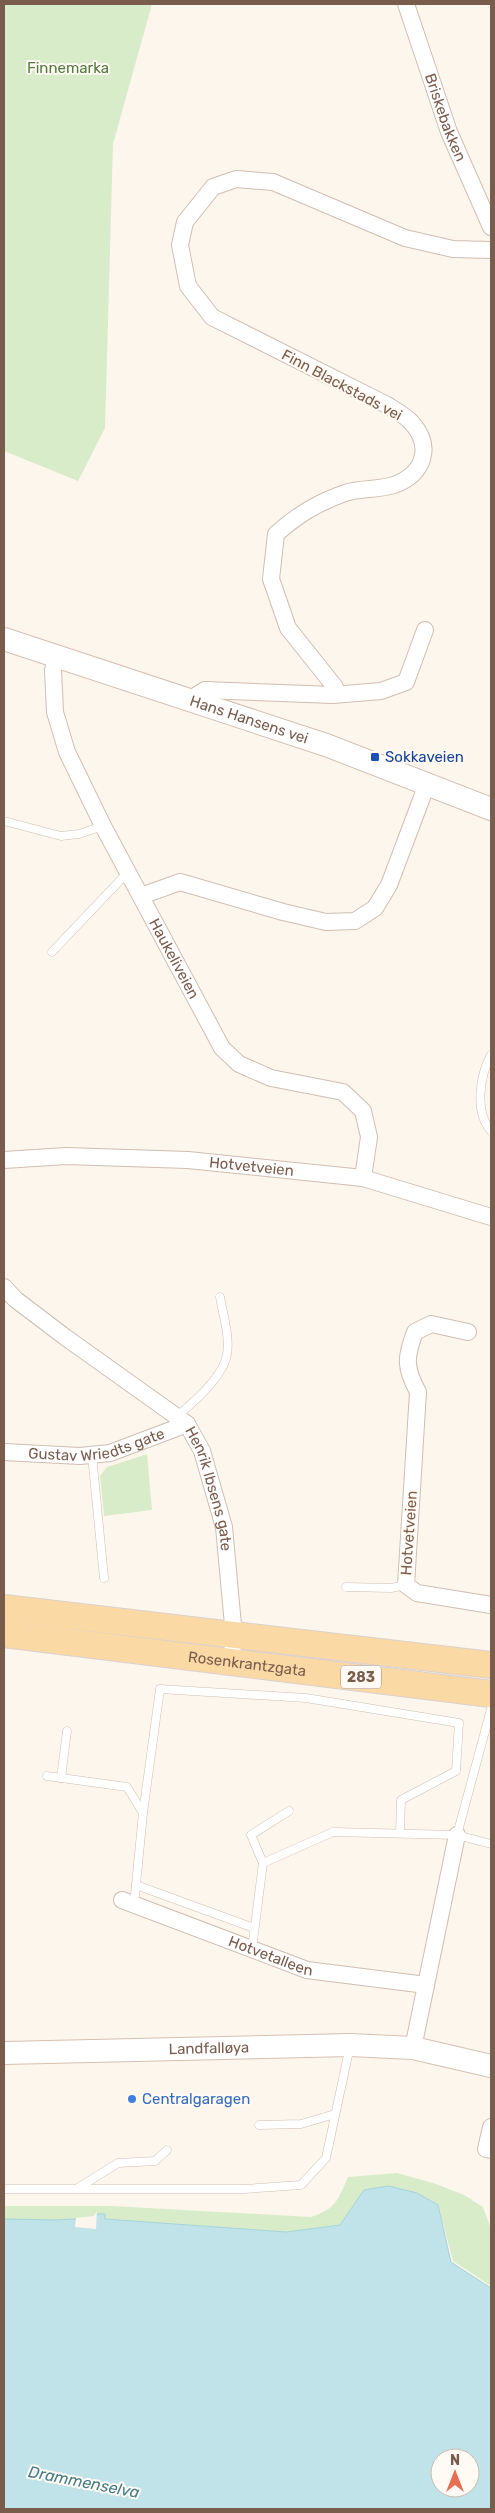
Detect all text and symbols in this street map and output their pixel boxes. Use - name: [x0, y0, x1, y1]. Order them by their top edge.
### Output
- park label: Finnemarka: [27, 59, 109, 77]
- street label: Briskebakken: [421, 71, 470, 164]
- street label: Finn Blackstads vei: [279, 346, 405, 424]
- street label: Hans Hansens vei: [187, 692, 311, 748]
- place label: Sokkaveien: [385, 748, 464, 766]
- marker: Sokkaveien: [369, 751, 381, 763]
- street label: Haukeliveien: [145, 915, 203, 1002]
- street label: Hotvetveien: [208, 1153, 295, 1180]
- street label: Henrik Ibsens gate: [181, 1423, 235, 1552]
- street label: Gustav Wriedts gate: [28, 1424, 167, 1465]
- street label: Hotvetveien: [397, 1490, 421, 1576]
- street label: Rosenkrantzgata: [187, 1648, 307, 1680]
- road number: 283: [341, 1665, 381, 1688]
- street label: Hotvetalleen: [226, 1932, 314, 1980]
- street label: Landfalløya: [168, 2038, 249, 2058]
- place label: Centralgaragen: [142, 2090, 250, 2108]
- marker: Centralgaragen: [126, 2093, 138, 2105]
- north arrow: [430, 2448, 480, 2498]
- text: N: [450, 2452, 460, 2469]
- water label: Drammenselva: [27, 2462, 141, 2502]

